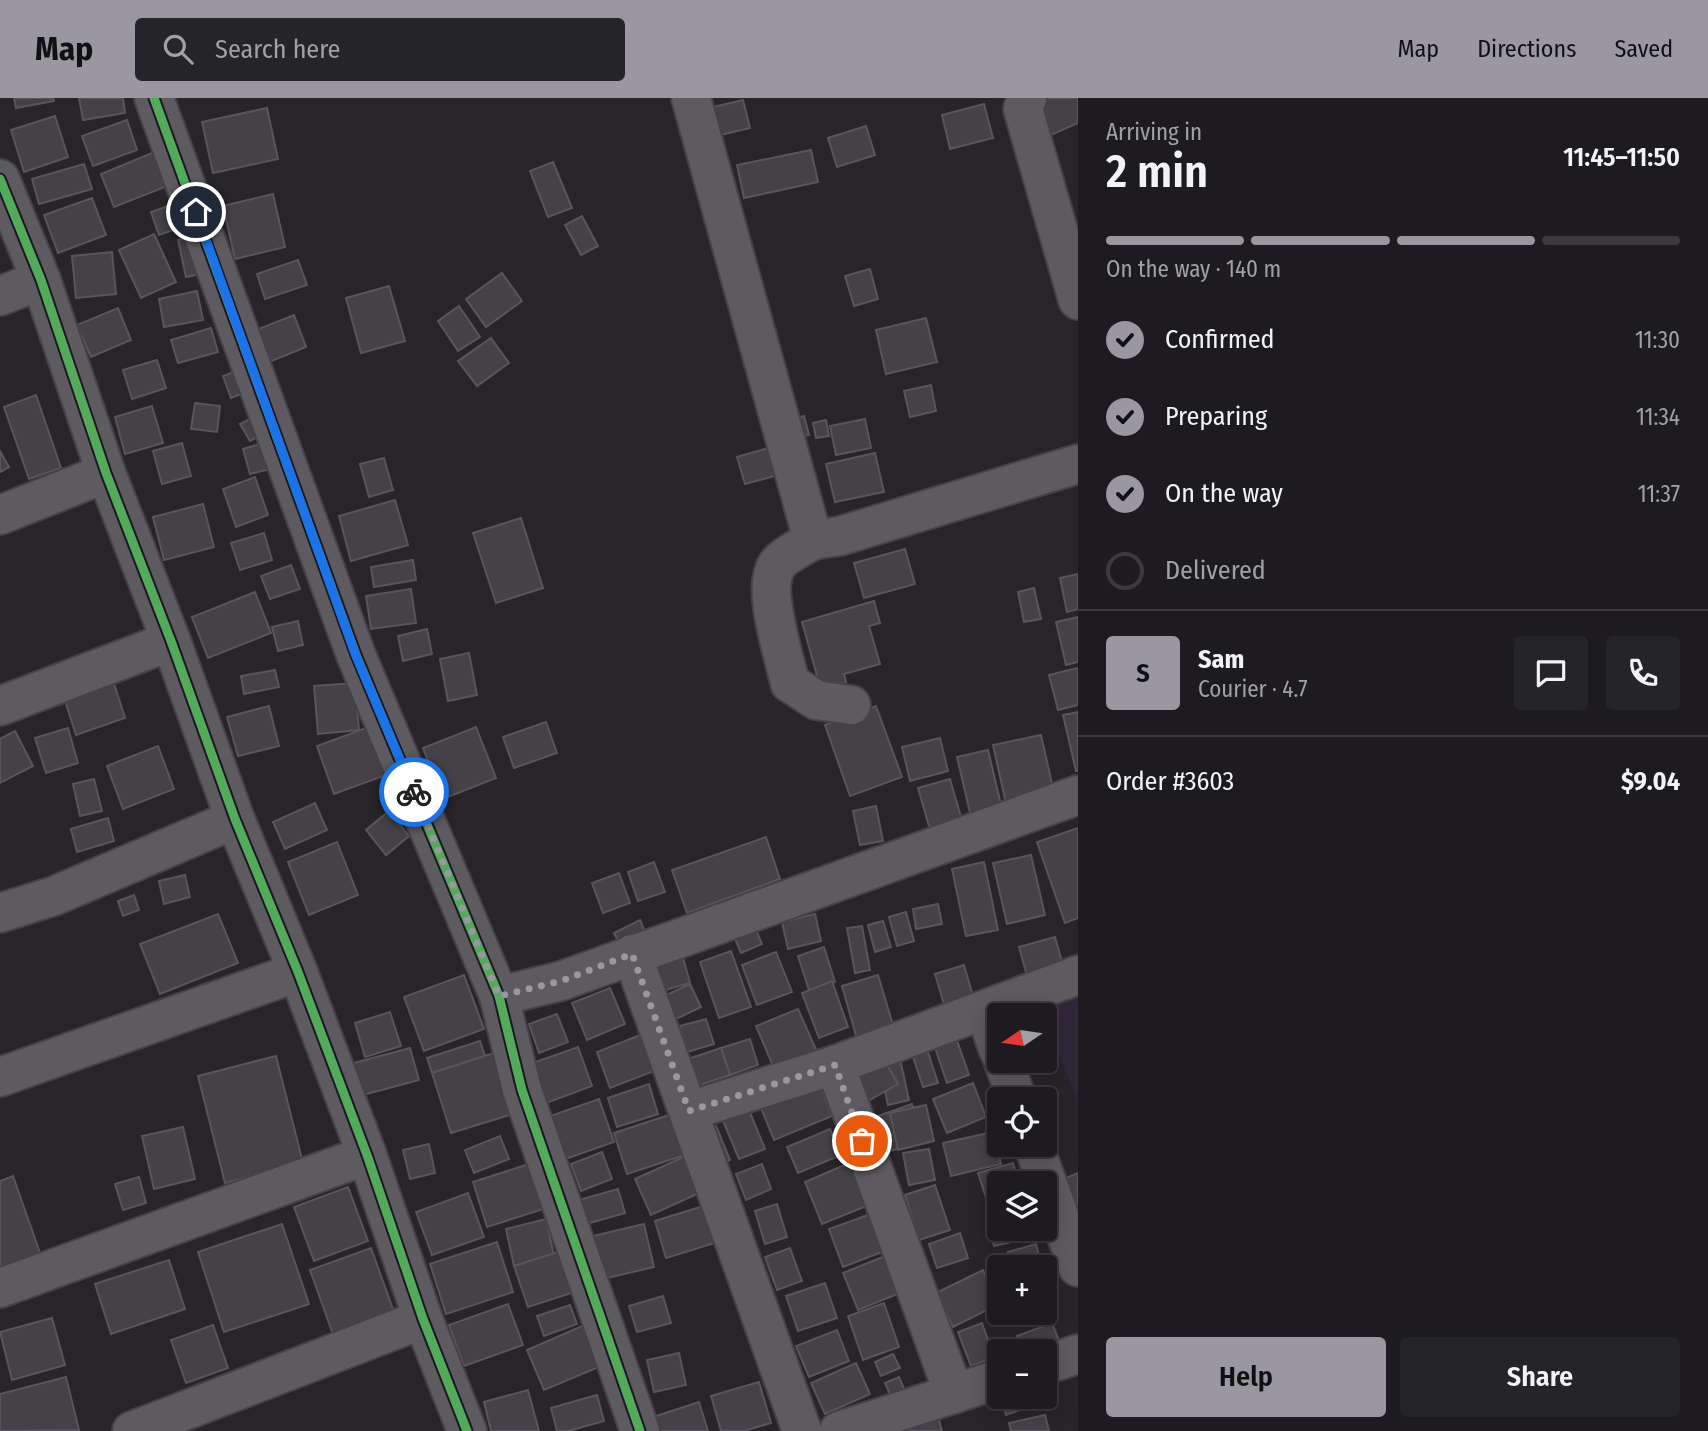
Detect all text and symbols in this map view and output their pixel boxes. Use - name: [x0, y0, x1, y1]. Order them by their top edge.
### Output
- search box: [135, 18, 625, 81]
- text: Map: [35, 29, 93, 69]
- icon: search: [159, 30, 197, 68]
- text: Search here: [215, 34, 340, 65]
- text: Map: [1398, 35, 1439, 63]
- text: Directions: [1477, 35, 1576, 63]
- text: Saved: [1614, 35, 1673, 63]
- text: Arriving in: [1106, 118, 1202, 146]
- text: 11:45–11:50: [1563, 142, 1680, 173]
- text: 2 min: [1106, 144, 1208, 199]
- pin: [166, 182, 226, 242]
- icon: home: [177, 193, 215, 231]
- text: On the way · 140 m: [1106, 255, 1281, 283]
- icon: check: [1106, 321, 1144, 359]
- text: Confirmed: [1165, 324, 1275, 355]
- text: 11:30: [1635, 326, 1680, 354]
- icon: check: [1106, 398, 1144, 436]
- text: Preparing: [1165, 401, 1267, 432]
- text: 11:34: [1636, 403, 1680, 431]
- icon: check: [1106, 475, 1144, 513]
- text: On the way: [1165, 478, 1283, 509]
- text: 11:37: [1638, 480, 1680, 508]
- text: Delivered: [1165, 555, 1266, 586]
- button: chat: [1514, 636, 1588, 710]
- button: phone: [1606, 636, 1680, 710]
- text: Sam: [1198, 644, 1244, 675]
- text: S: [1136, 658, 1150, 689]
- text: Courier · 4.7: [1198, 675, 1308, 703]
- courier: [379, 757, 449, 827]
- text: Order #3603: [1106, 766, 1234, 797]
- text: $9.04: [1621, 766, 1680, 797]
- icon: bike: [395, 773, 433, 811]
- north arrow: [987, 1003, 1057, 1073]
- map controls: [987, 1003, 1057, 1409]
- button: locate: [987, 1087, 1057, 1157]
- pin: [832, 1111, 892, 1171]
- icon: bag: [843, 1122, 881, 1160]
- button: layers: [987, 1171, 1057, 1241]
- button: +: [987, 1255, 1057, 1325]
- button: Help: [1106, 1337, 1386, 1417]
- button: Share: [1400, 1337, 1680, 1417]
- button: −: [987, 1339, 1057, 1409]

